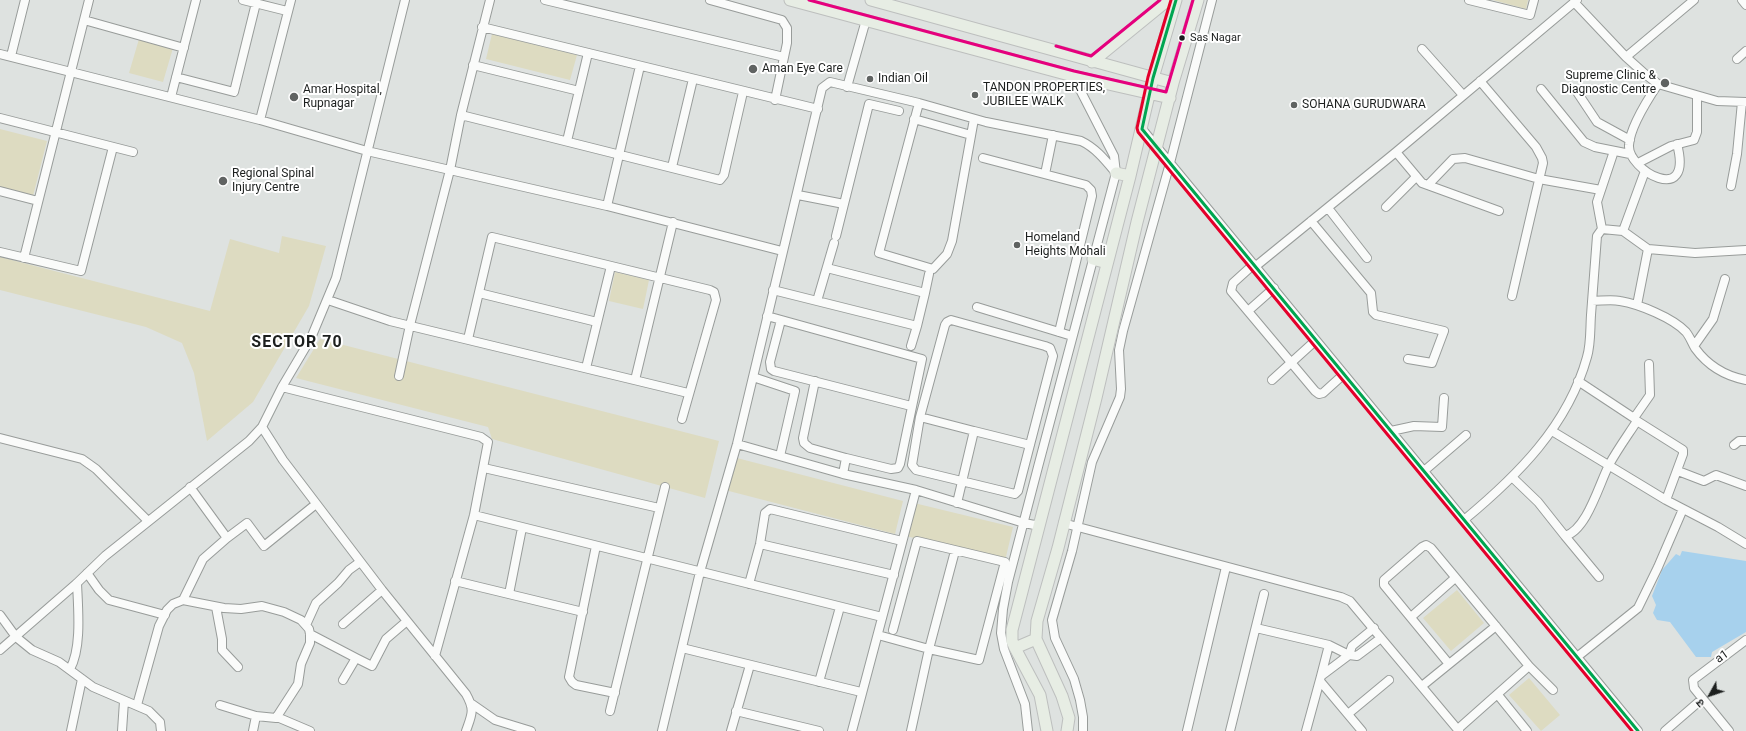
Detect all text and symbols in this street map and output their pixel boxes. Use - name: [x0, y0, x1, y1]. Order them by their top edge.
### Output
- place label: Sas Nagar: [1190, 31, 1241, 45]
- marker: Sas Nagar: [1177, 33, 1187, 43]
- place label: Aman Eye Care: [762, 62, 843, 76]
- marker: Aman Eye Care: [747, 63, 759, 75]
- place label: Supreme Clinic & Diagnostic Centre: [1561, 69, 1656, 97]
- place label: Indian Oil: [878, 72, 928, 86]
- marker: Indian Oil: [865, 74, 875, 84]
- marker: Supreme Clinic & Diagnostic Centre: [1659, 77, 1671, 89]
- place label: TANDON PROPERTIES, JUBILEE WALK: [983, 81, 1105, 109]
- place label: Amar Hospital, Rupnagar: [303, 83, 382, 111]
- marker: TANDON PROPERTIES, JUBILEE WALK: [970, 90, 980, 100]
- marker: Amar Hospital, Rupnagar: [288, 91, 300, 103]
- place label: SOHANA GURUDWARA: [1302, 98, 1426, 112]
- marker: SOHANA GURUDWARA: [1289, 100, 1299, 110]
- place label: Regional Spinal Injury Centre: [232, 167, 314, 195]
- marker: Regional Spinal Injury Centre: [217, 175, 229, 187]
- place label: Homeland Heights Mohali: [1025, 231, 1106, 259]
- marker: Homeland Heights Mohali: [1012, 240, 1022, 250]
- district label: SECTOR 70: [251, 333, 343, 353]
- street label: a1: [1712, 647, 1732, 667]
- north arrow: [1690, 675, 1730, 715]
- text: उ: [1693, 696, 1707, 710]

